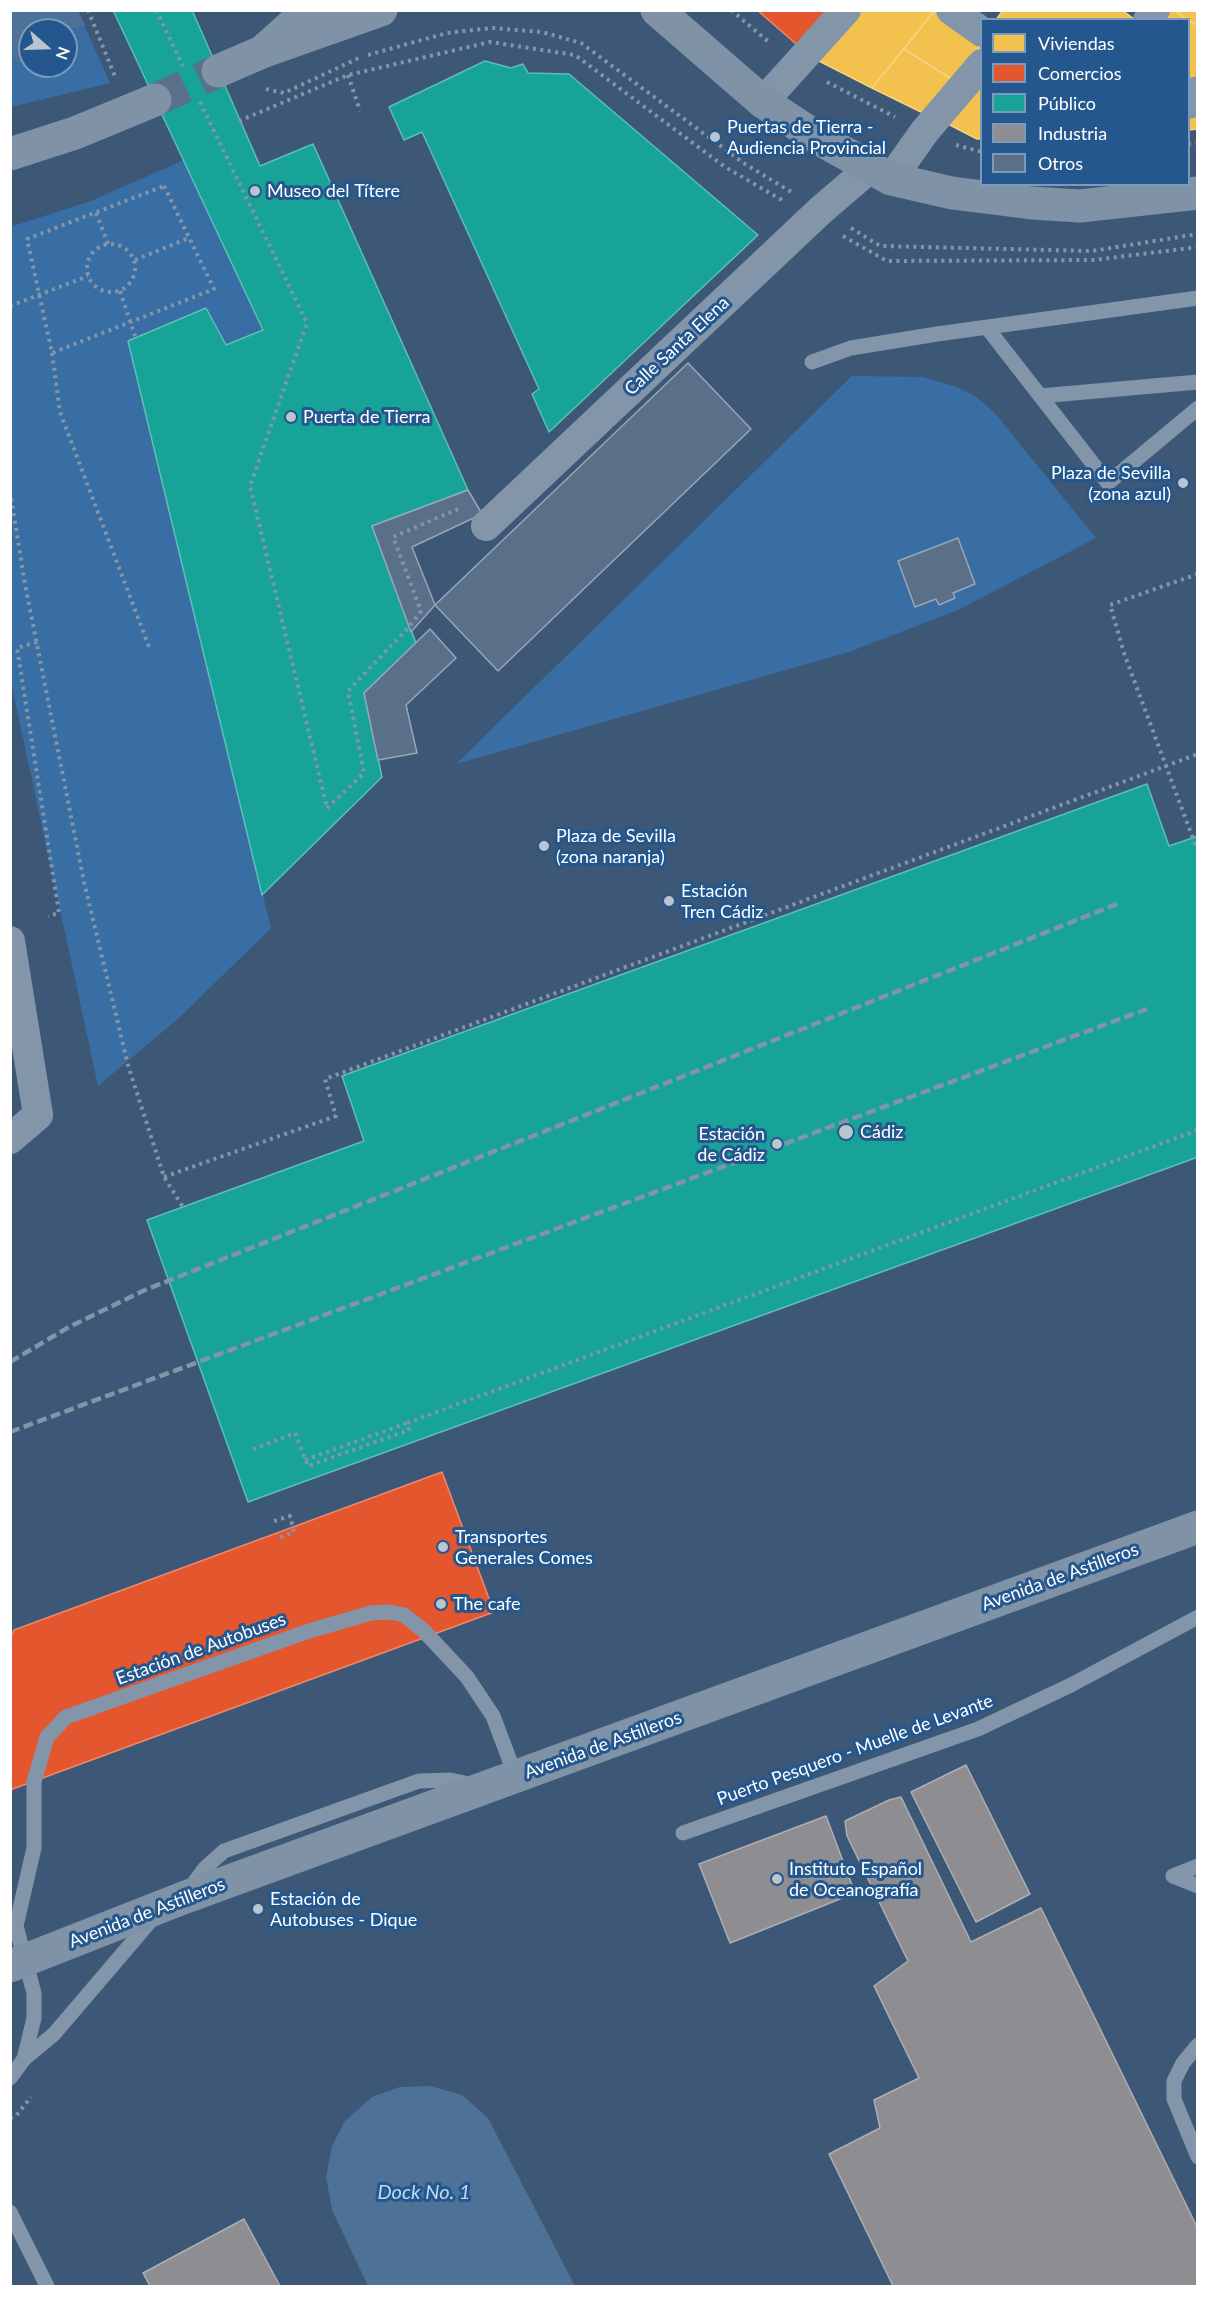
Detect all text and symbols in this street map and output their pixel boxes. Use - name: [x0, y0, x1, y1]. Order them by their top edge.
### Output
- north arrow: [18, 18, 78, 78]
- legend: [980, 18, 1190, 186]
- text: Viviendas: [1038, 32, 1114, 54]
- text: N: [52, 45, 75, 63]
- text: Comercios: [1038, 62, 1121, 84]
- text: Público: [1038, 92, 1096, 114]
- place label: Puertas de Tierra - Audiencia Provincial: [727, 116, 886, 158]
- text: Industria: [1038, 122, 1107, 144]
- marker: Puertas de Tierra - Audiencia Provincial: [708, 130, 722, 144]
- text: Otros: [1038, 152, 1083, 174]
- place label: Museo del Títere: [267, 180, 400, 202]
- marker: Museo del Títere: [248, 184, 262, 198]
- street label: Calle Santa Elena: [620, 292, 734, 400]
- place label: Puerta de Tierra: [303, 406, 430, 428]
- marker: Puerta de Tierra: [284, 410, 298, 424]
- place label: Plaza de Sevilla (zona azul): [1051, 462, 1171, 504]
- marker: Plaza de Sevilla (zona azul): [1176, 476, 1190, 490]
- place label: Plaza de Sevilla (zona naranja): [556, 825, 676, 868]
- marker: Plaza de Sevilla (zona naranja): [537, 839, 551, 853]
- place label: Estación Tren Cádiz: [681, 880, 763, 922]
- marker: Estación Tren Cádiz: [662, 894, 676, 908]
- place label: Cádiz: [860, 1121, 904, 1143]
- place label: Estación de Cádiz: [697, 1123, 765, 1166]
- marker: Cádiz: [837, 1123, 855, 1141]
- marker: Estación de Cádiz: [770, 1137, 784, 1151]
- place label: Transportes Generales Comes: [455, 1526, 593, 1568]
- street label: Avenida de Astilleros: [979, 1539, 1141, 1615]
- marker: Transportes Generales Comes: [436, 1540, 450, 1554]
- place label: The cafe: [453, 1593, 521, 1615]
- marker: The cafe: [434, 1597, 448, 1611]
- street label: Estación de Autobuses: [113, 1608, 289, 1690]
- street label: Puerto Pesquero - Muelle de Levante: [714, 1690, 996, 1810]
- street label: Avenida de Astilleros: [522, 1707, 684, 1783]
- place label: Instituto Español de Oceanografía: [789, 1858, 922, 1900]
- marker: Instituto Español de Oceanografía: [770, 1872, 784, 1886]
- street label: Avenida de Astilleros: [66, 1873, 228, 1953]
- place label: Estación de Autobuses - Dique: [270, 1888, 417, 1930]
- marker: Estación de Autobuses - Dique: [251, 1902, 265, 1916]
- water label: Dock No. 1: [378, 2181, 470, 2205]

